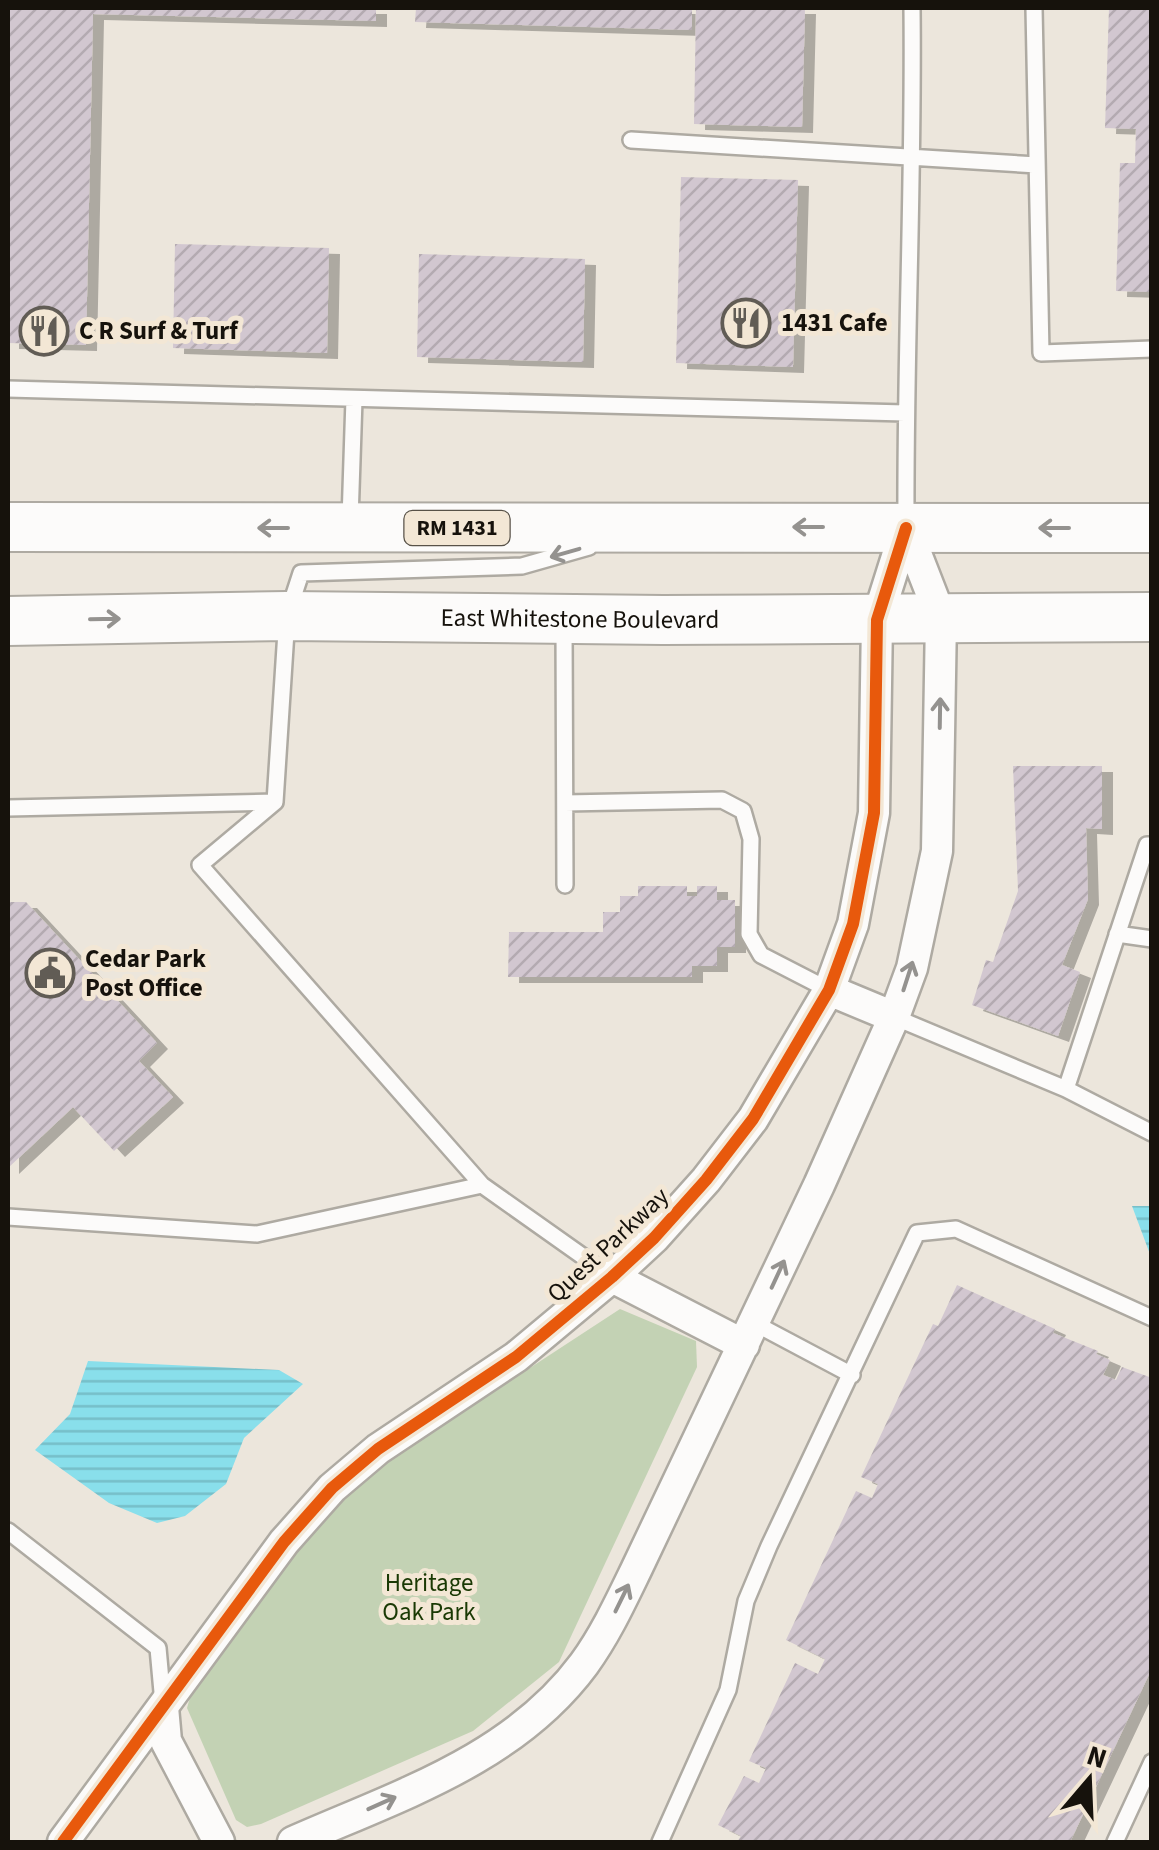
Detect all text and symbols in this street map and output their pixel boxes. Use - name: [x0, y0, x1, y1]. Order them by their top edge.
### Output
- restaurant icon: 1431 Cafe: [720, 297, 772, 349]
- restaurant icon: C R Surf & Turf: [18, 305, 70, 357]
- place label: 1431 Cafe: [781, 305, 888, 341]
- place label: C R Surf & Turf: [79, 313, 239, 349]
- road number: RM 1431: [404, 511, 510, 545]
- one-way arrow: [258, 518, 290, 538]
- one-way arrow: [793, 518, 825, 537]
- one-way arrow: [1039, 518, 1072, 538]
- one-way arrow: [550, 545, 581, 564]
- street label: East Whitestone Boulevard: [440, 600, 719, 638]
- one-way arrow: [88, 610, 120, 628]
- one-way arrow: [930, 697, 950, 730]
- place label: Cedar Park Post Office: [85, 941, 206, 1006]
- public building icon: Cedar Park Post Office: [24, 947, 76, 999]
- one-way arrow: [901, 961, 919, 993]
- street label: Quest Parkway: [539, 1179, 677, 1311]
- one-way arrow: [769, 1259, 788, 1289]
- park label: Heritage Oak Park: [382, 1565, 476, 1630]
- one-way arrow: [613, 1584, 632, 1614]
- north arrow: [1039, 1730, 1139, 1830]
- text: N: [1081, 1735, 1112, 1779]
- one-way arrow: [366, 1793, 397, 1811]

